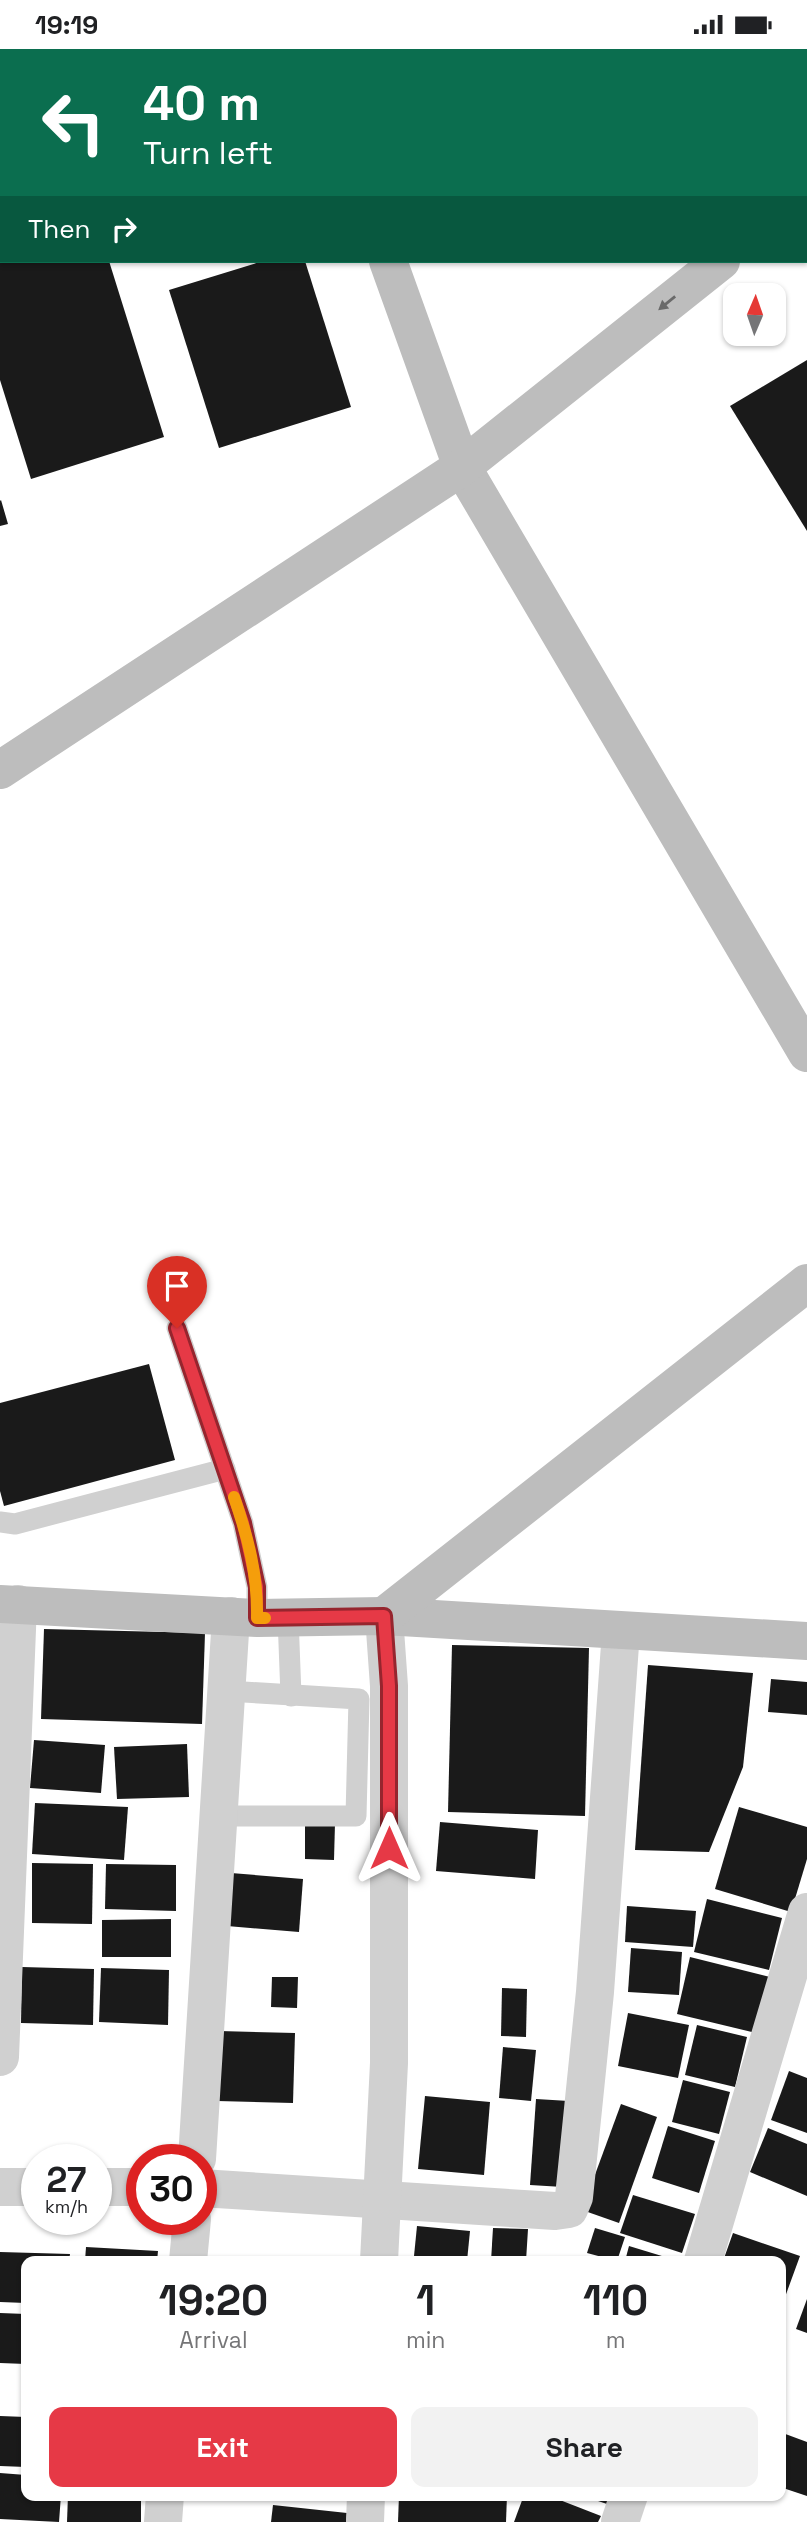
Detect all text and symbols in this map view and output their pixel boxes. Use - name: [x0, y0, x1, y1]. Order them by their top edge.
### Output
- text: 19:19: [35, 8, 98, 42]
- text: 40 m: [143, 72, 260, 134]
- icon: left: [28, 77, 119, 168]
- text: Turn left: [143, 133, 273, 173]
- icon: right: [105, 210, 143, 248]
- text: Then: [28, 212, 91, 246]
- north arrow: [723, 283, 786, 347]
- map controls: [723, 283, 786, 346]
- one-way arrow: [659, 296, 677, 311]
- pin: [147, 1256, 207, 1328]
- icon: arrive: [158, 1267, 196, 1305]
- position arrow: [352, 1811, 426, 1885]
- speed limit sign: 30: [126, 2144, 217, 2235]
- text: 27: [47, 2158, 86, 2202]
- text: km/h: [45, 2195, 88, 2218]
- text: 19:20: [159, 2274, 268, 2327]
- text: 1: [416, 2274, 435, 2327]
- text: 110: [583, 2274, 648, 2327]
- text: Arrival: [179, 2325, 248, 2355]
- text: min: [406, 2325, 445, 2355]
- text: m: [606, 2325, 626, 2355]
- button: Exit: [49, 2407, 397, 2487]
- button: Share: [411, 2407, 758, 2487]

